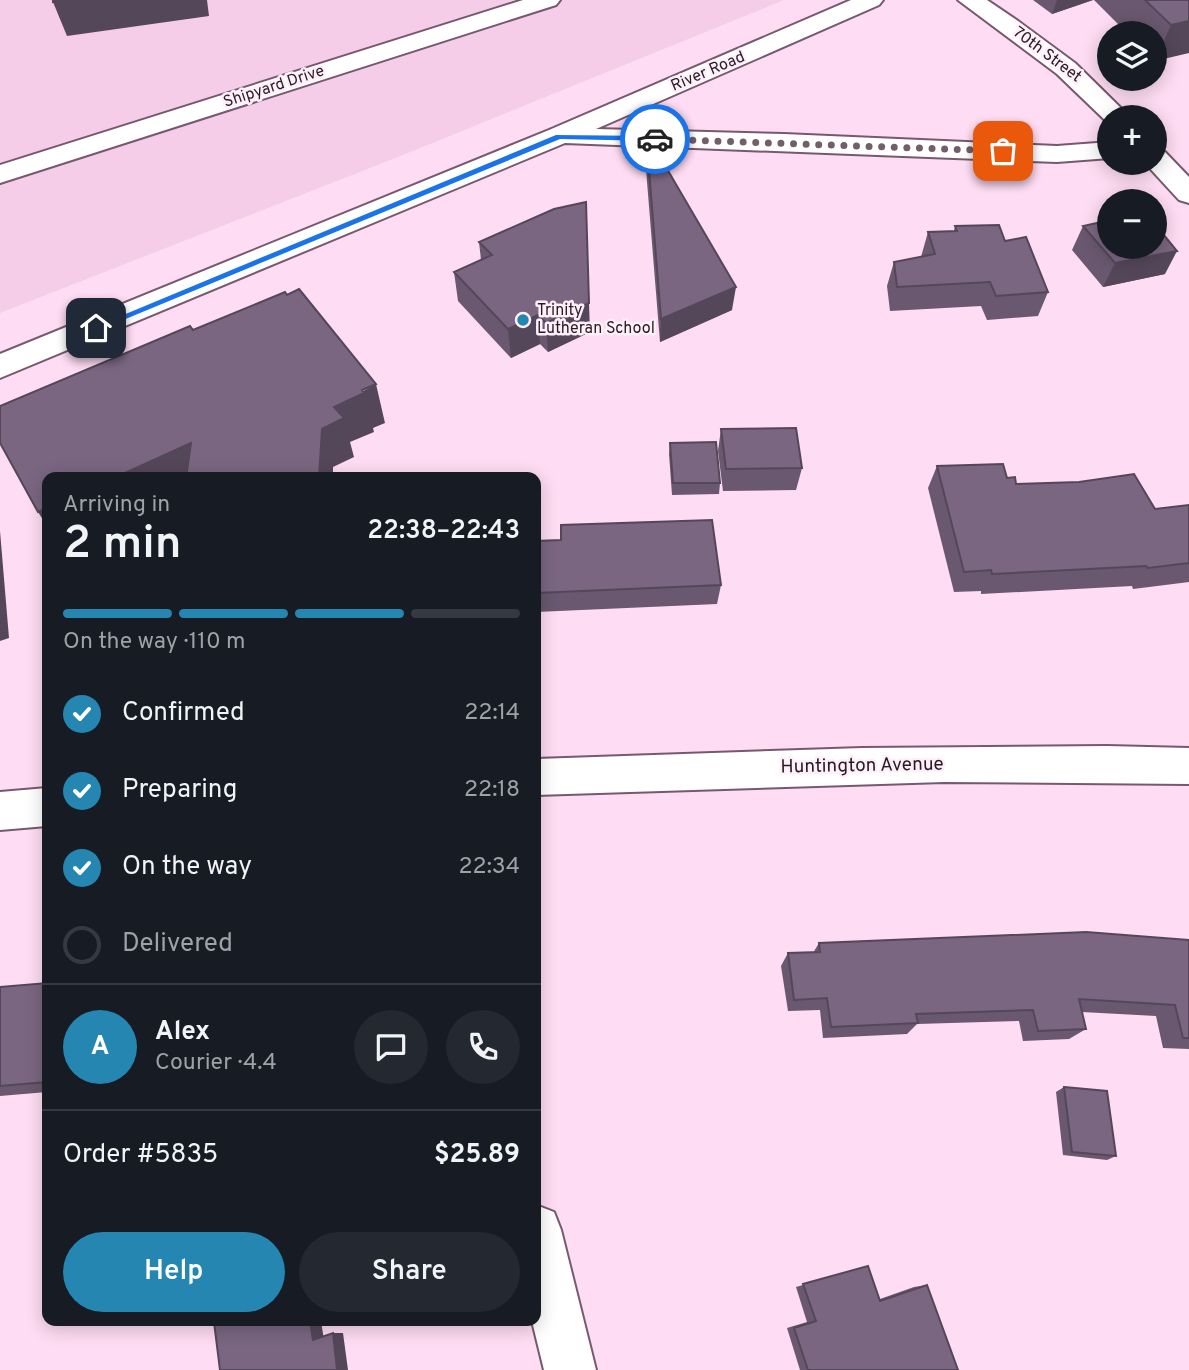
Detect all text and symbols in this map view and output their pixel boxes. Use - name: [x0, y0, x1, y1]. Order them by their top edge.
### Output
- map controls: [1097, 21, 1167, 259]
- button: layers: [1097, 21, 1167, 91]
- street label: 70th Street: [1009, 23, 1085, 87]
- street label: River Road: [668, 47, 748, 97]
- street label: Shipyard Drive: [221, 61, 327, 113]
- courier: [620, 104, 690, 174]
- button: +: [1097, 105, 1167, 175]
- icon: car: [636, 120, 674, 158]
- pin: [973, 121, 1033, 181]
- icon: bag: [984, 132, 1022, 170]
- button: −: [1097, 189, 1167, 259]
- pin: [66, 298, 126, 358]
- place label: Trinity Lutheran School: [537, 301, 655, 339]
- icon: home: [77, 309, 115, 347]
- marker: Trinity Lutheran School: [515, 312, 531, 328]
- text: Arriving in: [63, 491, 170, 520]
- text: 22:38–22:43: [367, 515, 520, 548]
- text: 2 min: [63, 516, 182, 575]
- text: On the way · 110 m: [63, 628, 246, 657]
- icon: check: [63, 695, 101, 733]
- text: Confirmed: [122, 697, 245, 730]
- text: 22:14: [464, 699, 520, 728]
- street label: Huntington Avenue: [780, 753, 944, 779]
- icon: check: [63, 772, 101, 810]
- text: Preparing: [122, 774, 237, 807]
- text: 22:18: [464, 776, 520, 805]
- icon: check: [63, 849, 101, 887]
- text: On the way: [122, 851, 252, 884]
- text: 22:34: [459, 853, 520, 882]
- text: Delivered: [122, 928, 233, 961]
- button: chat: [354, 1010, 428, 1084]
- button: phone: [446, 1010, 520, 1084]
- text: Alex: [155, 1016, 210, 1049]
- text: A: [91, 1031, 109, 1064]
- text: Courier · 4.4: [155, 1049, 277, 1078]
- text: Order #5835: [63, 1139, 218, 1172]
- text: $25.89: [434, 1139, 520, 1172]
- button: Help: [63, 1232, 285, 1312]
- button: Share: [299, 1232, 520, 1312]

